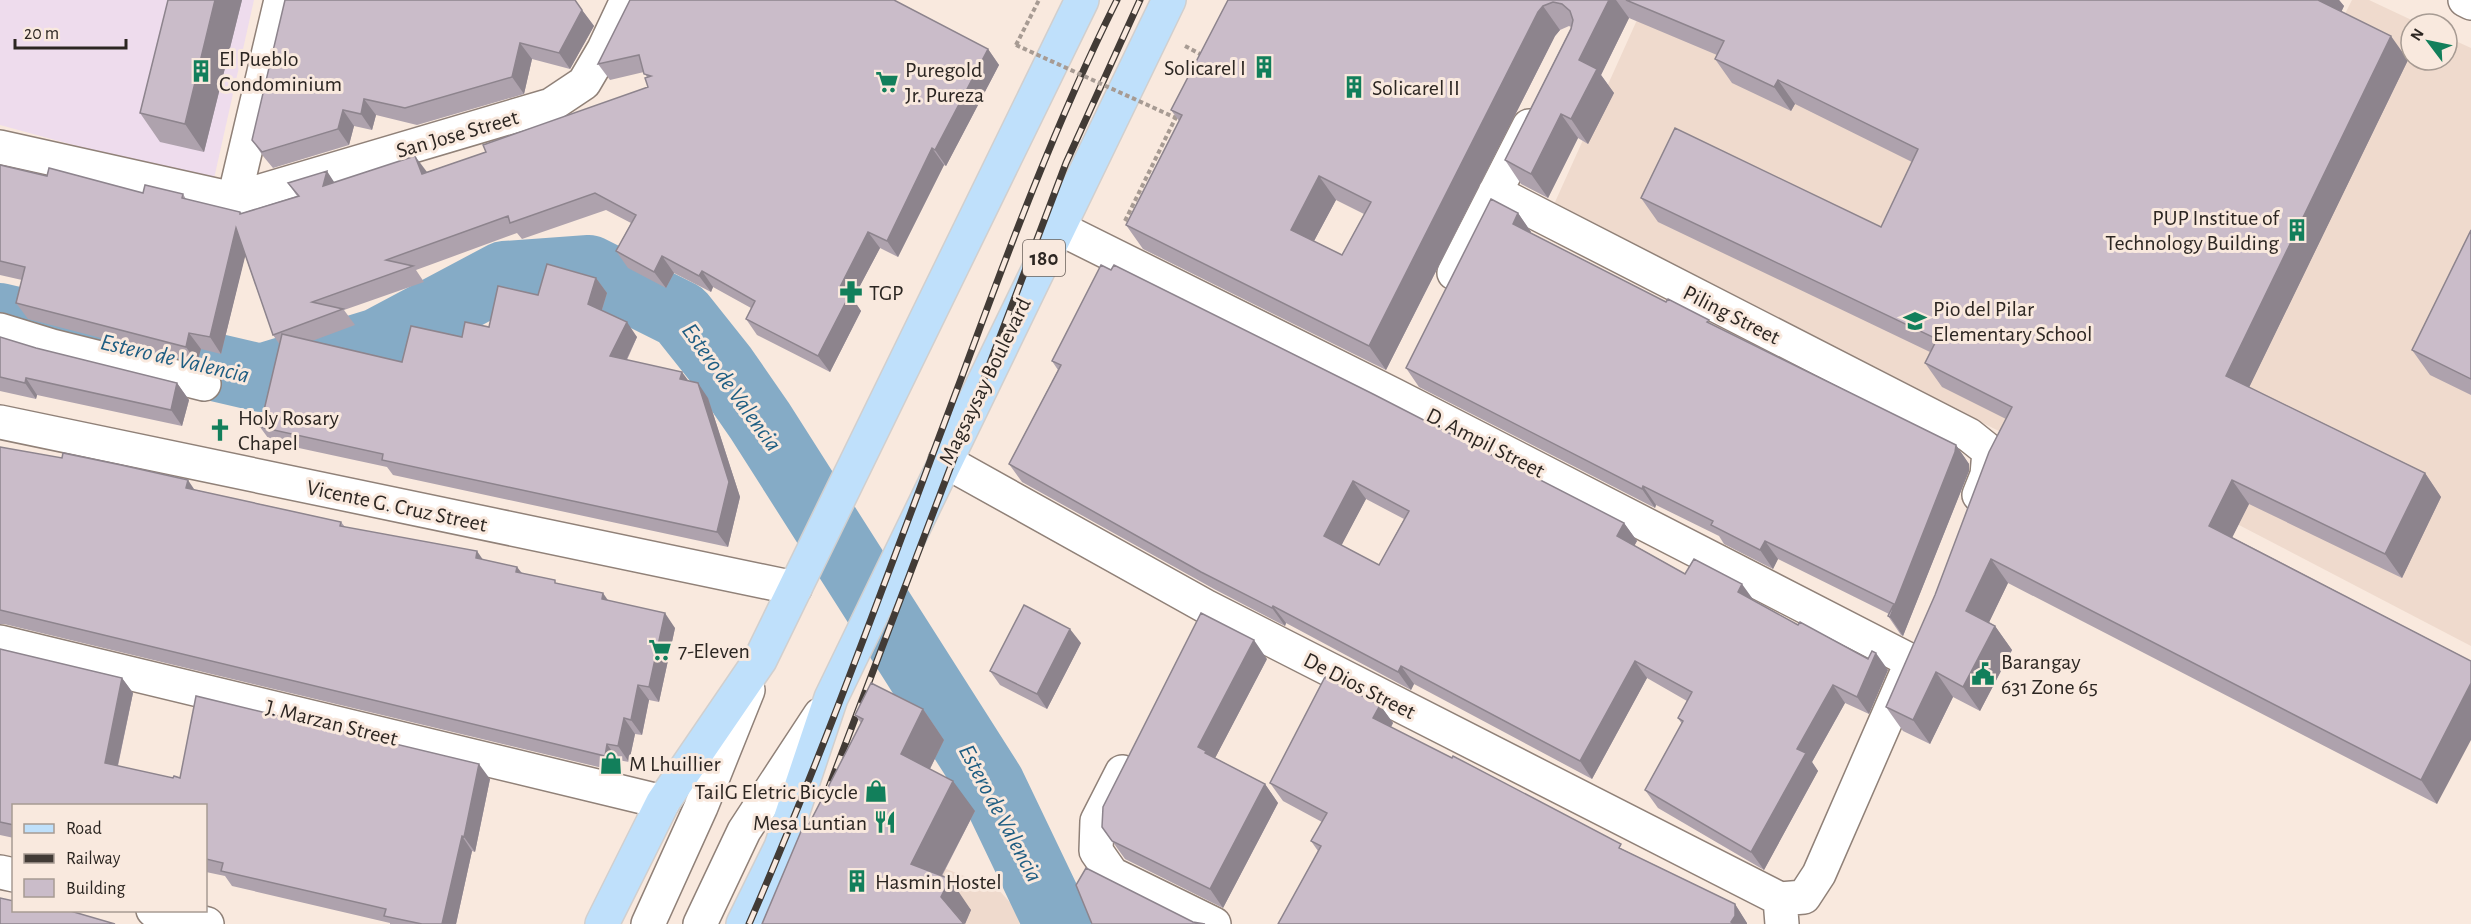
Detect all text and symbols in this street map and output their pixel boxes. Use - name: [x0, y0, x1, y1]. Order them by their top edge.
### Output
- scale bar: [15, 12, 126, 50]
- north arrow: [2399, 12, 2459, 72]
- text: 20 m: [24, 25, 59, 43]
- text: N: [2407, 26, 2427, 44]
- place label: El Pueblo Condominium: [219, 48, 342, 95]
- building icon: Solicarel I: [1251, 54, 1277, 80]
- place label: Solicarel I: [1164, 57, 1246, 79]
- building icon: El Pueblo Condominium: [188, 58, 214, 84]
- place label: Puregold Jr. Pureza: [905, 59, 984, 106]
- supermarket icon: Puregold Jr. Pureza: [874, 69, 900, 95]
- building icon: Solicarel II: [1341, 74, 1367, 100]
- place label: Solicarel II: [1372, 77, 1460, 99]
- street label: San Jose Street: [394, 106, 521, 162]
- place label: PUP Institue of Technology Building: [2105, 207, 2280, 254]
- building icon: PUP Institue of Technology Building: [2284, 217, 2310, 243]
- road number: 180: [1023, 240, 1065, 276]
- pharmacy icon: TGP: [838, 279, 864, 305]
- street label: Piling Street: [1680, 281, 1783, 349]
- place label: TGP: [869, 282, 904, 304]
- street label: Magsaysay Boulevard: [935, 294, 1035, 469]
- place label: Pio del Pilar Elementary School: [1933, 298, 2093, 345]
- school or university icon: Pio del Pilar Elementary School: [1902, 308, 1928, 334]
- water label: Estero de Valencia: [677, 319, 786, 456]
- water label: Estero de Valencia: [98, 330, 251, 388]
- street label: D. Ampil Street: [1423, 404, 1548, 482]
- place label: Holy Rosary Chapel: [238, 407, 340, 454]
- church icon: Holy Rosary Chapel: [207, 417, 233, 443]
- street label: Vicente G. Cruz Street: [305, 476, 489, 536]
- supermarket icon: 7-Eleven: [647, 637, 673, 663]
- place label: 7-Eleven: [678, 640, 750, 662]
- street label: De Dios Street: [1300, 648, 1419, 723]
- place label: Barangay 631 Zone 65: [2001, 651, 2098, 698]
- public building icon: Barangay 631 Zone 65: [1970, 661, 1996, 687]
- street label: J. Marzan Street: [264, 696, 400, 750]
- water label: Estero de Valencia: [954, 741, 1046, 886]
- shop icon: M Lhuillier: [598, 750, 624, 776]
- place label: M Lhuillier: [629, 753, 721, 775]
- shop icon: TailG Eletric Bicycle: [863, 778, 889, 804]
- place label: TailG Eletric Bicycle: [694, 781, 858, 803]
- legend: [12, 804, 207, 912]
- restaurant icon: Mesa Luntian: [872, 809, 898, 835]
- place label: Mesa Luntian: [753, 812, 867, 834]
- text: Road: [66, 820, 102, 838]
- text: Railway: [66, 850, 121, 868]
- building icon: Hasmin Hostel: [844, 868, 870, 894]
- place label: Hasmin Hostel: [875, 871, 1002, 893]
- text: Building: [66, 880, 126, 898]

